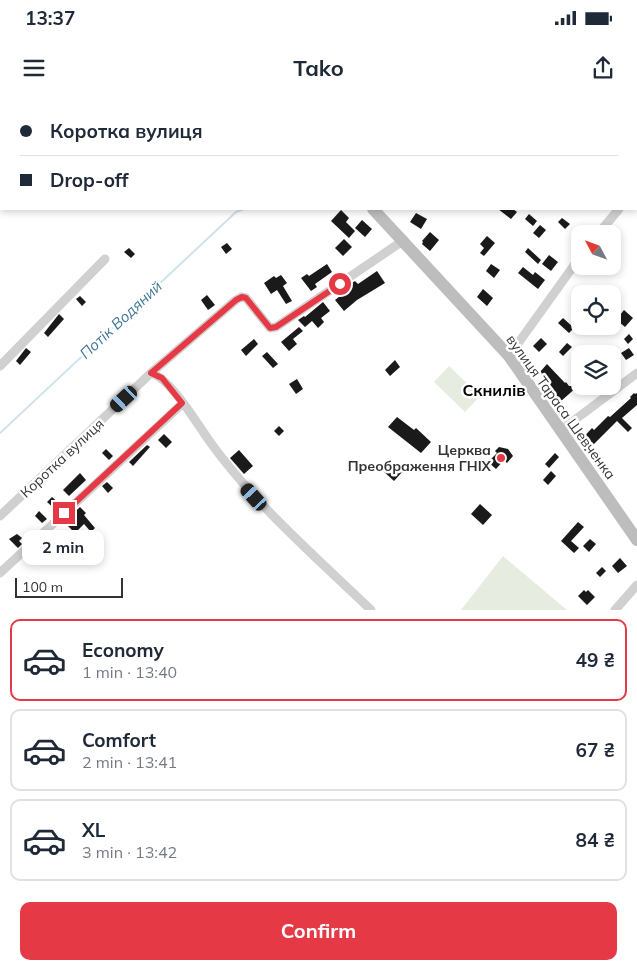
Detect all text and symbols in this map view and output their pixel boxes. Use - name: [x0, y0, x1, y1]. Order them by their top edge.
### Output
- text: 13:37: [25, 6, 75, 30]
- icon: menu: [20, 54, 48, 82]
- text: Tako: [293, 54, 344, 82]
- icon: share: [589, 54, 617, 82]
- text: Коротка вулиця: [50, 119, 202, 143]
- text: Drop-off: [50, 168, 128, 192]
- north arrow: [571, 225, 621, 275]
- map controls: [571, 225, 621, 395]
- route start: [329, 273, 351, 295]
- water label: Потік Водяний: [75, 277, 166, 363]
- button: locate: [571, 285, 621, 335]
- street label: вулиця Тараса Шевченка: [502, 331, 620, 483]
- button: layers: [571, 345, 621, 395]
- district label: Скнилів: [462, 380, 526, 400]
- car: [107, 383, 140, 415]
- street label: Коротка вулиця: [16, 415, 108, 501]
- place label: Церква Преображення ГНІХ: [348, 441, 492, 475]
- marker: Церква Преображення ГНІХ: [495, 452, 507, 464]
- car: [238, 481, 269, 513]
- route end: [53, 502, 75, 524]
- callout: 2 min: [23, 530, 105, 566]
- text: 2 min: [42, 537, 84, 557]
- scale bar: [15, 575, 122, 598]
- text: 100 m: [22, 578, 63, 596]
- icon: car: [22, 638, 67, 683]
- text: Economy: [82, 638, 164, 662]
- text: 49 ₴: [576, 648, 615, 672]
- text: 1 min · 13:40: [82, 662, 177, 682]
- icon: car: [22, 728, 67, 773]
- text: Comfort: [82, 728, 156, 752]
- text: 67 ₴: [576, 738, 615, 762]
- text: 2 min · 13:41: [82, 752, 177, 772]
- icon: car: [22, 818, 67, 863]
- text: XL: [82, 818, 105, 842]
- text: 84 ₴: [576, 828, 615, 852]
- text: 3 min · 13:42: [82, 842, 177, 862]
- button: Confirm: [20, 902, 617, 960]

